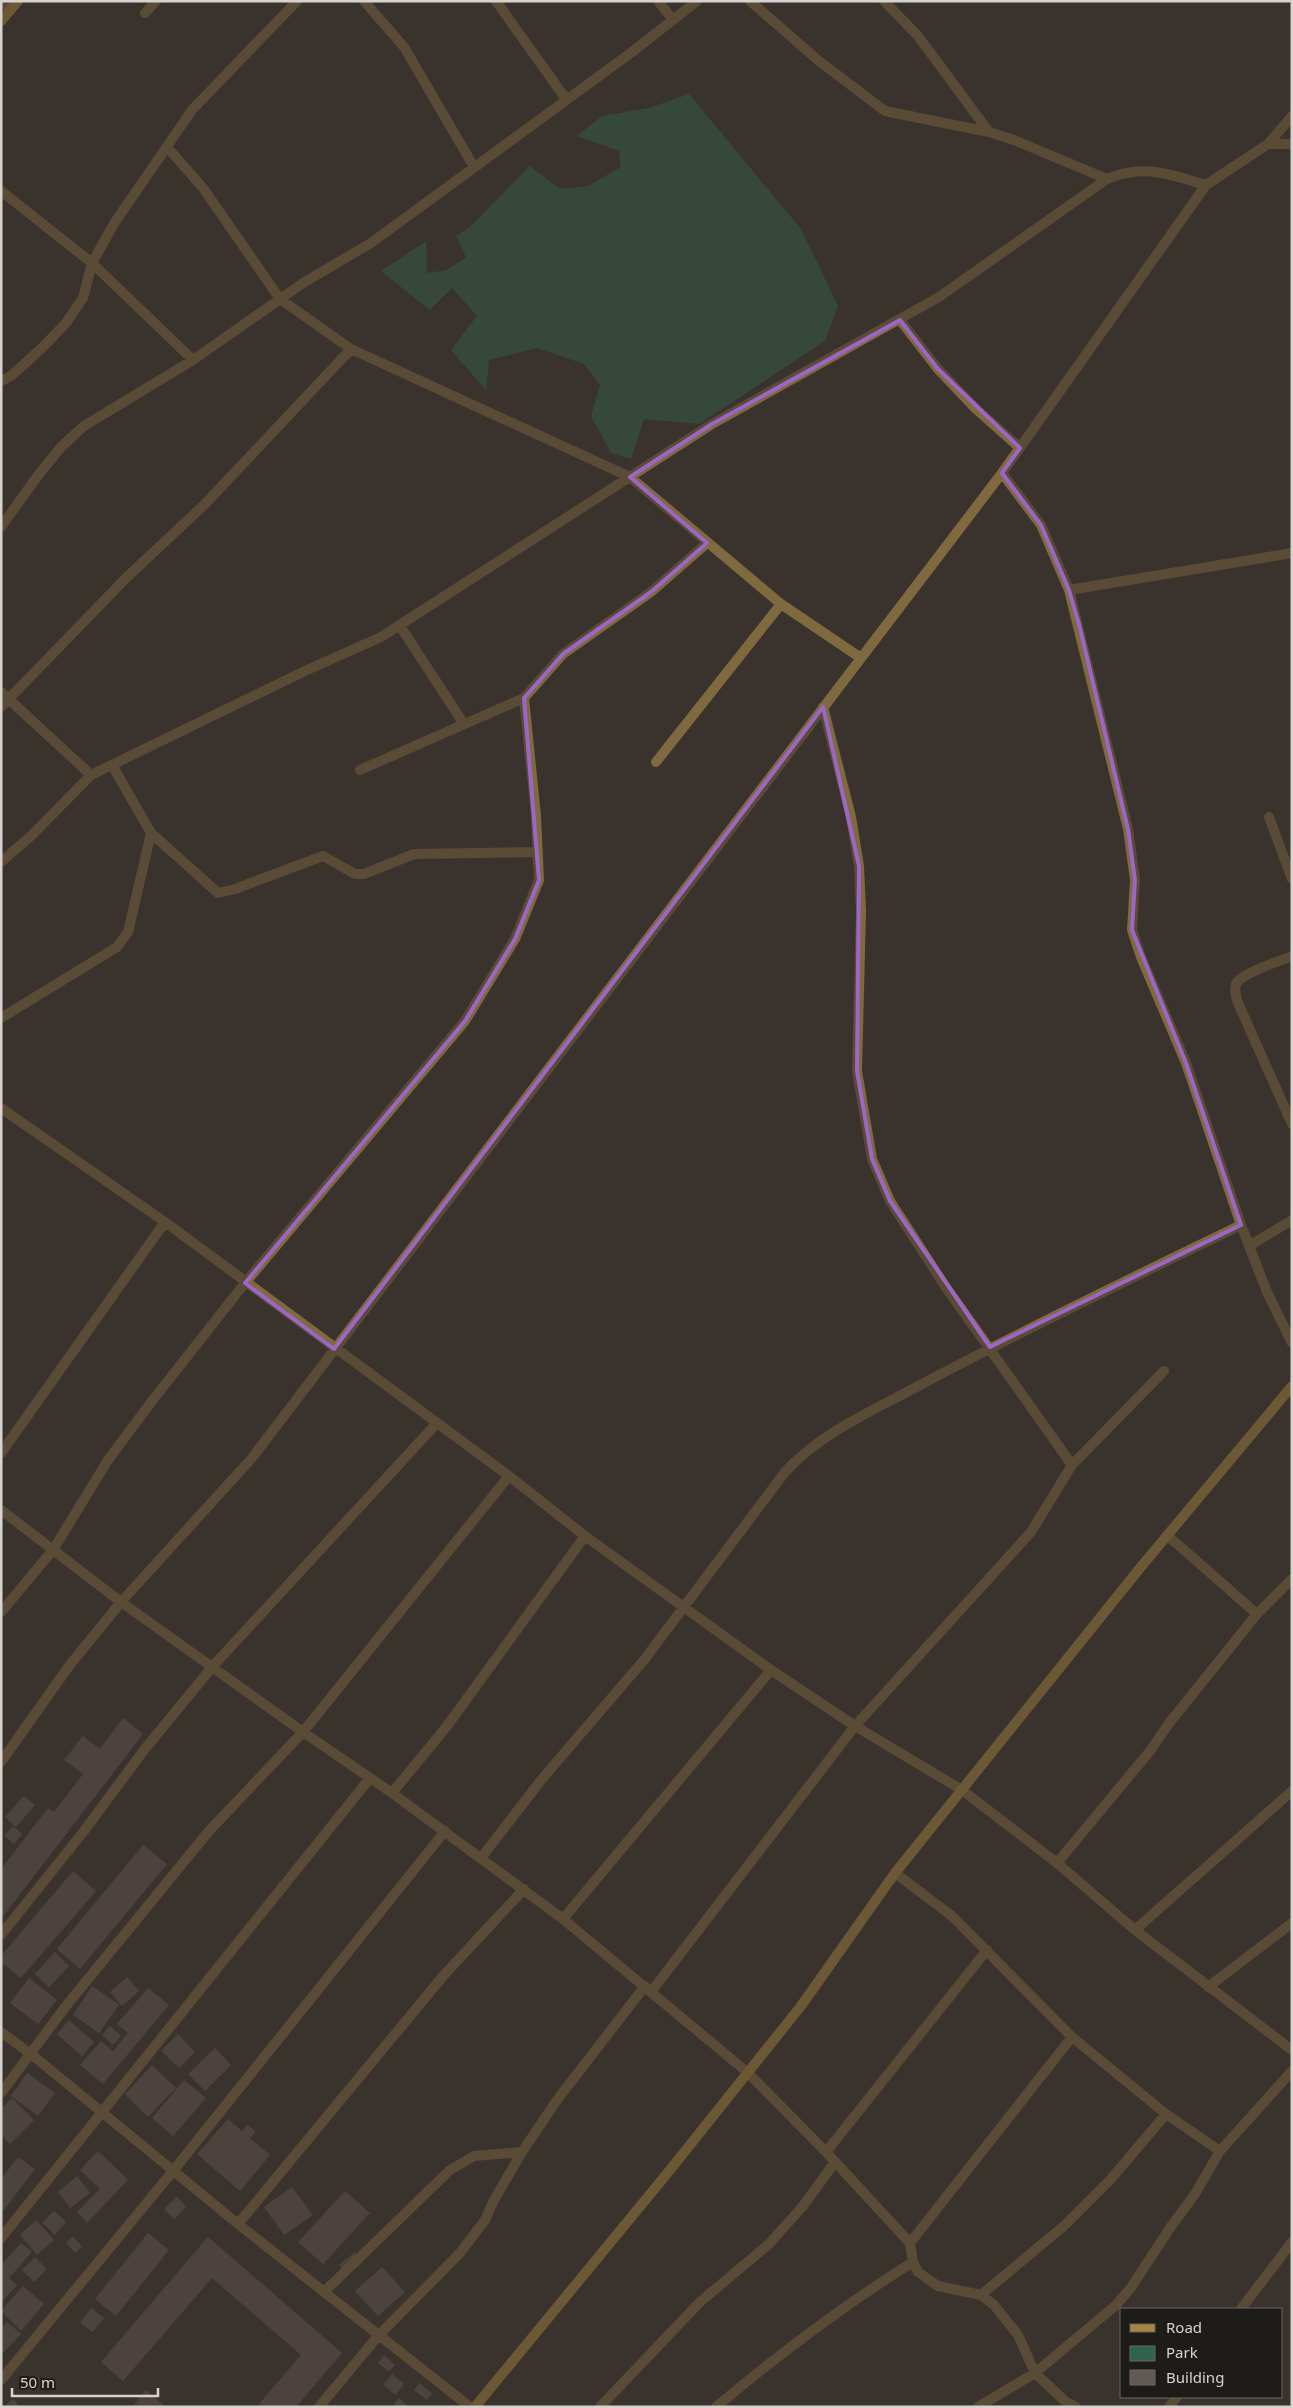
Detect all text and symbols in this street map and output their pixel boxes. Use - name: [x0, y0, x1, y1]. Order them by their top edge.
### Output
- legend: [1120, 2308, 1283, 2398]
- text: Road: [1166, 2317, 1202, 2337]
- text: Park: [1166, 2342, 1198, 2362]
- scale bar: [12, 2366, 159, 2398]
- text: Building: [1166, 2367, 1224, 2387]
- text: 50 m: [20, 2372, 55, 2392]

